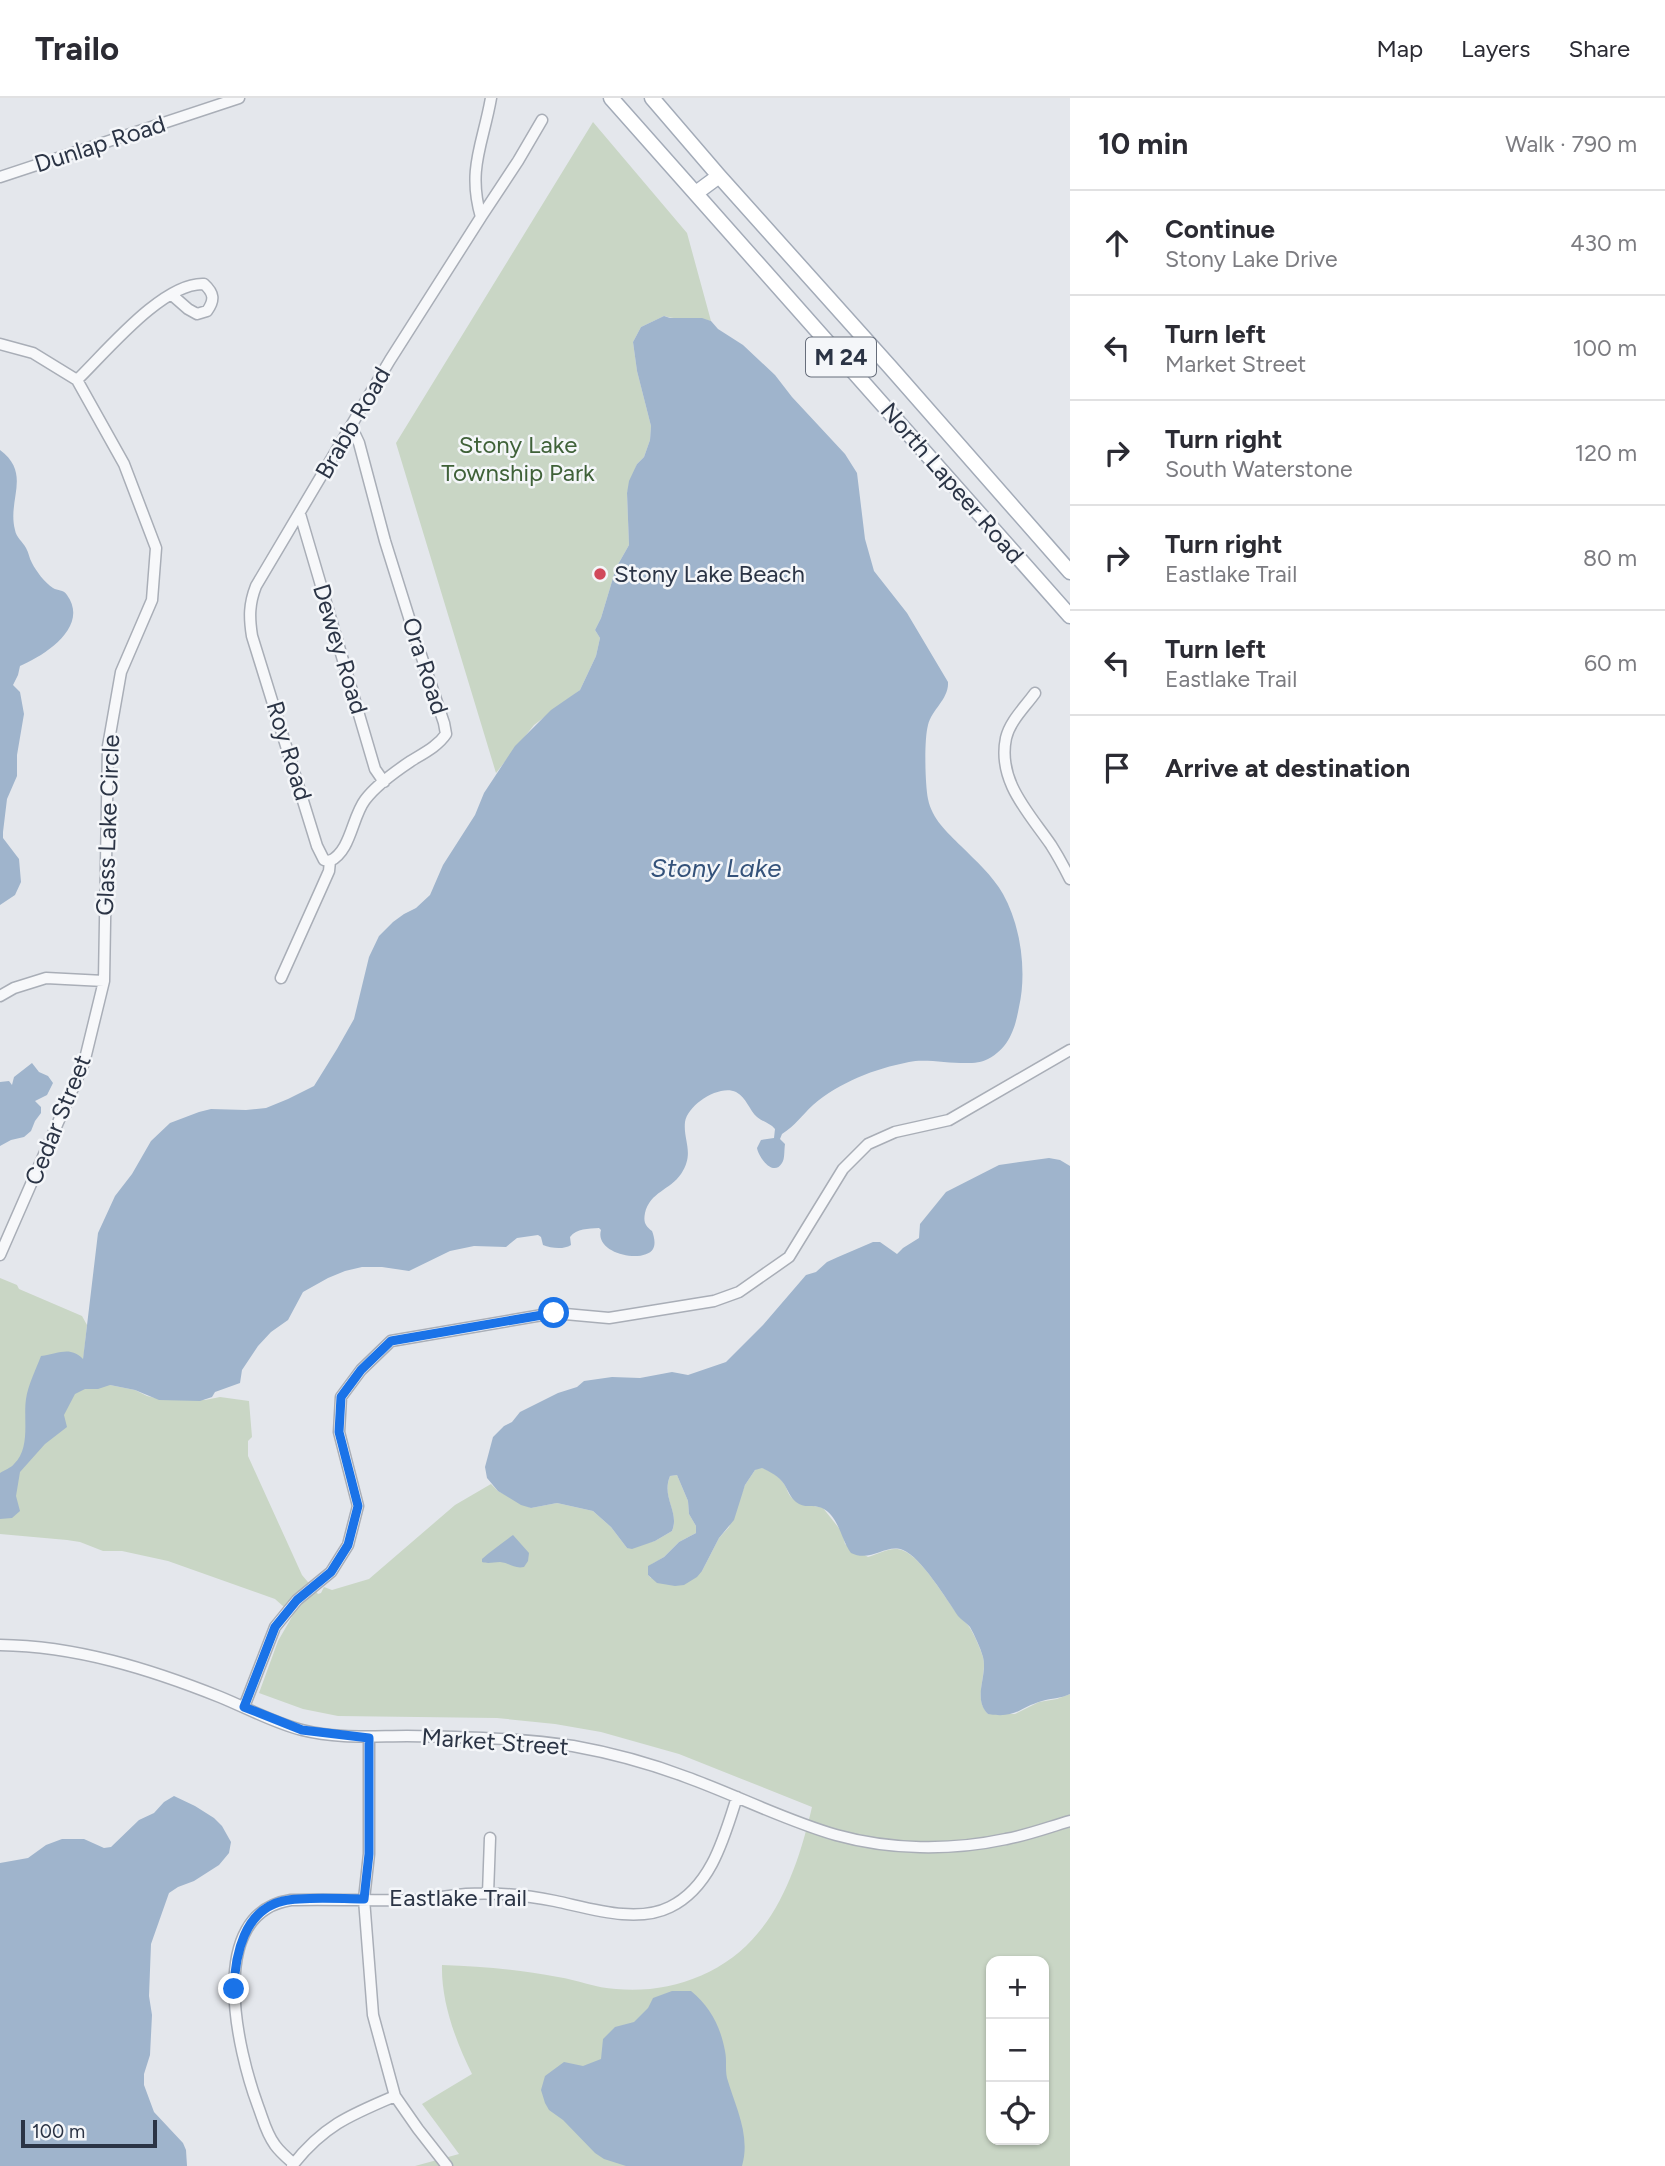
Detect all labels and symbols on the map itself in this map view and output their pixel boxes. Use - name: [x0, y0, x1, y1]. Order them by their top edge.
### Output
- street label: Dunlap Road: [31, 109, 169, 178]
- road number: M 24: [806, 338, 876, 376]
- street label: Brabb Road: [309, 362, 396, 484]
- street label: North Lapeer Road: [875, 396, 1030, 569]
- park label: Stony Lake Township Park: [441, 430, 595, 487]
- place label: Stony Lake Beach: [614, 559, 805, 588]
- marker: Stony Lake Beach: [592, 566, 608, 582]
- street label: Dewey Road: [307, 580, 374, 717]
- street label: Ora Road: [396, 614, 455, 718]
- street label: Roy Road: [261, 698, 318, 804]
- street label: Glass Lake Circle: [90, 734, 125, 916]
- water label: Stony Lake: [651, 852, 781, 884]
- street label: Cedar Street: [18, 1050, 97, 1189]
- route start: [538, 1297, 569, 1328]
- street label: Market Street: [421, 1722, 570, 1761]
- street label: Eastlake Trail: [389, 1883, 527, 1912]
- route end: [218, 1973, 249, 2004]
- scale bar: [21, 2117, 158, 2149]

